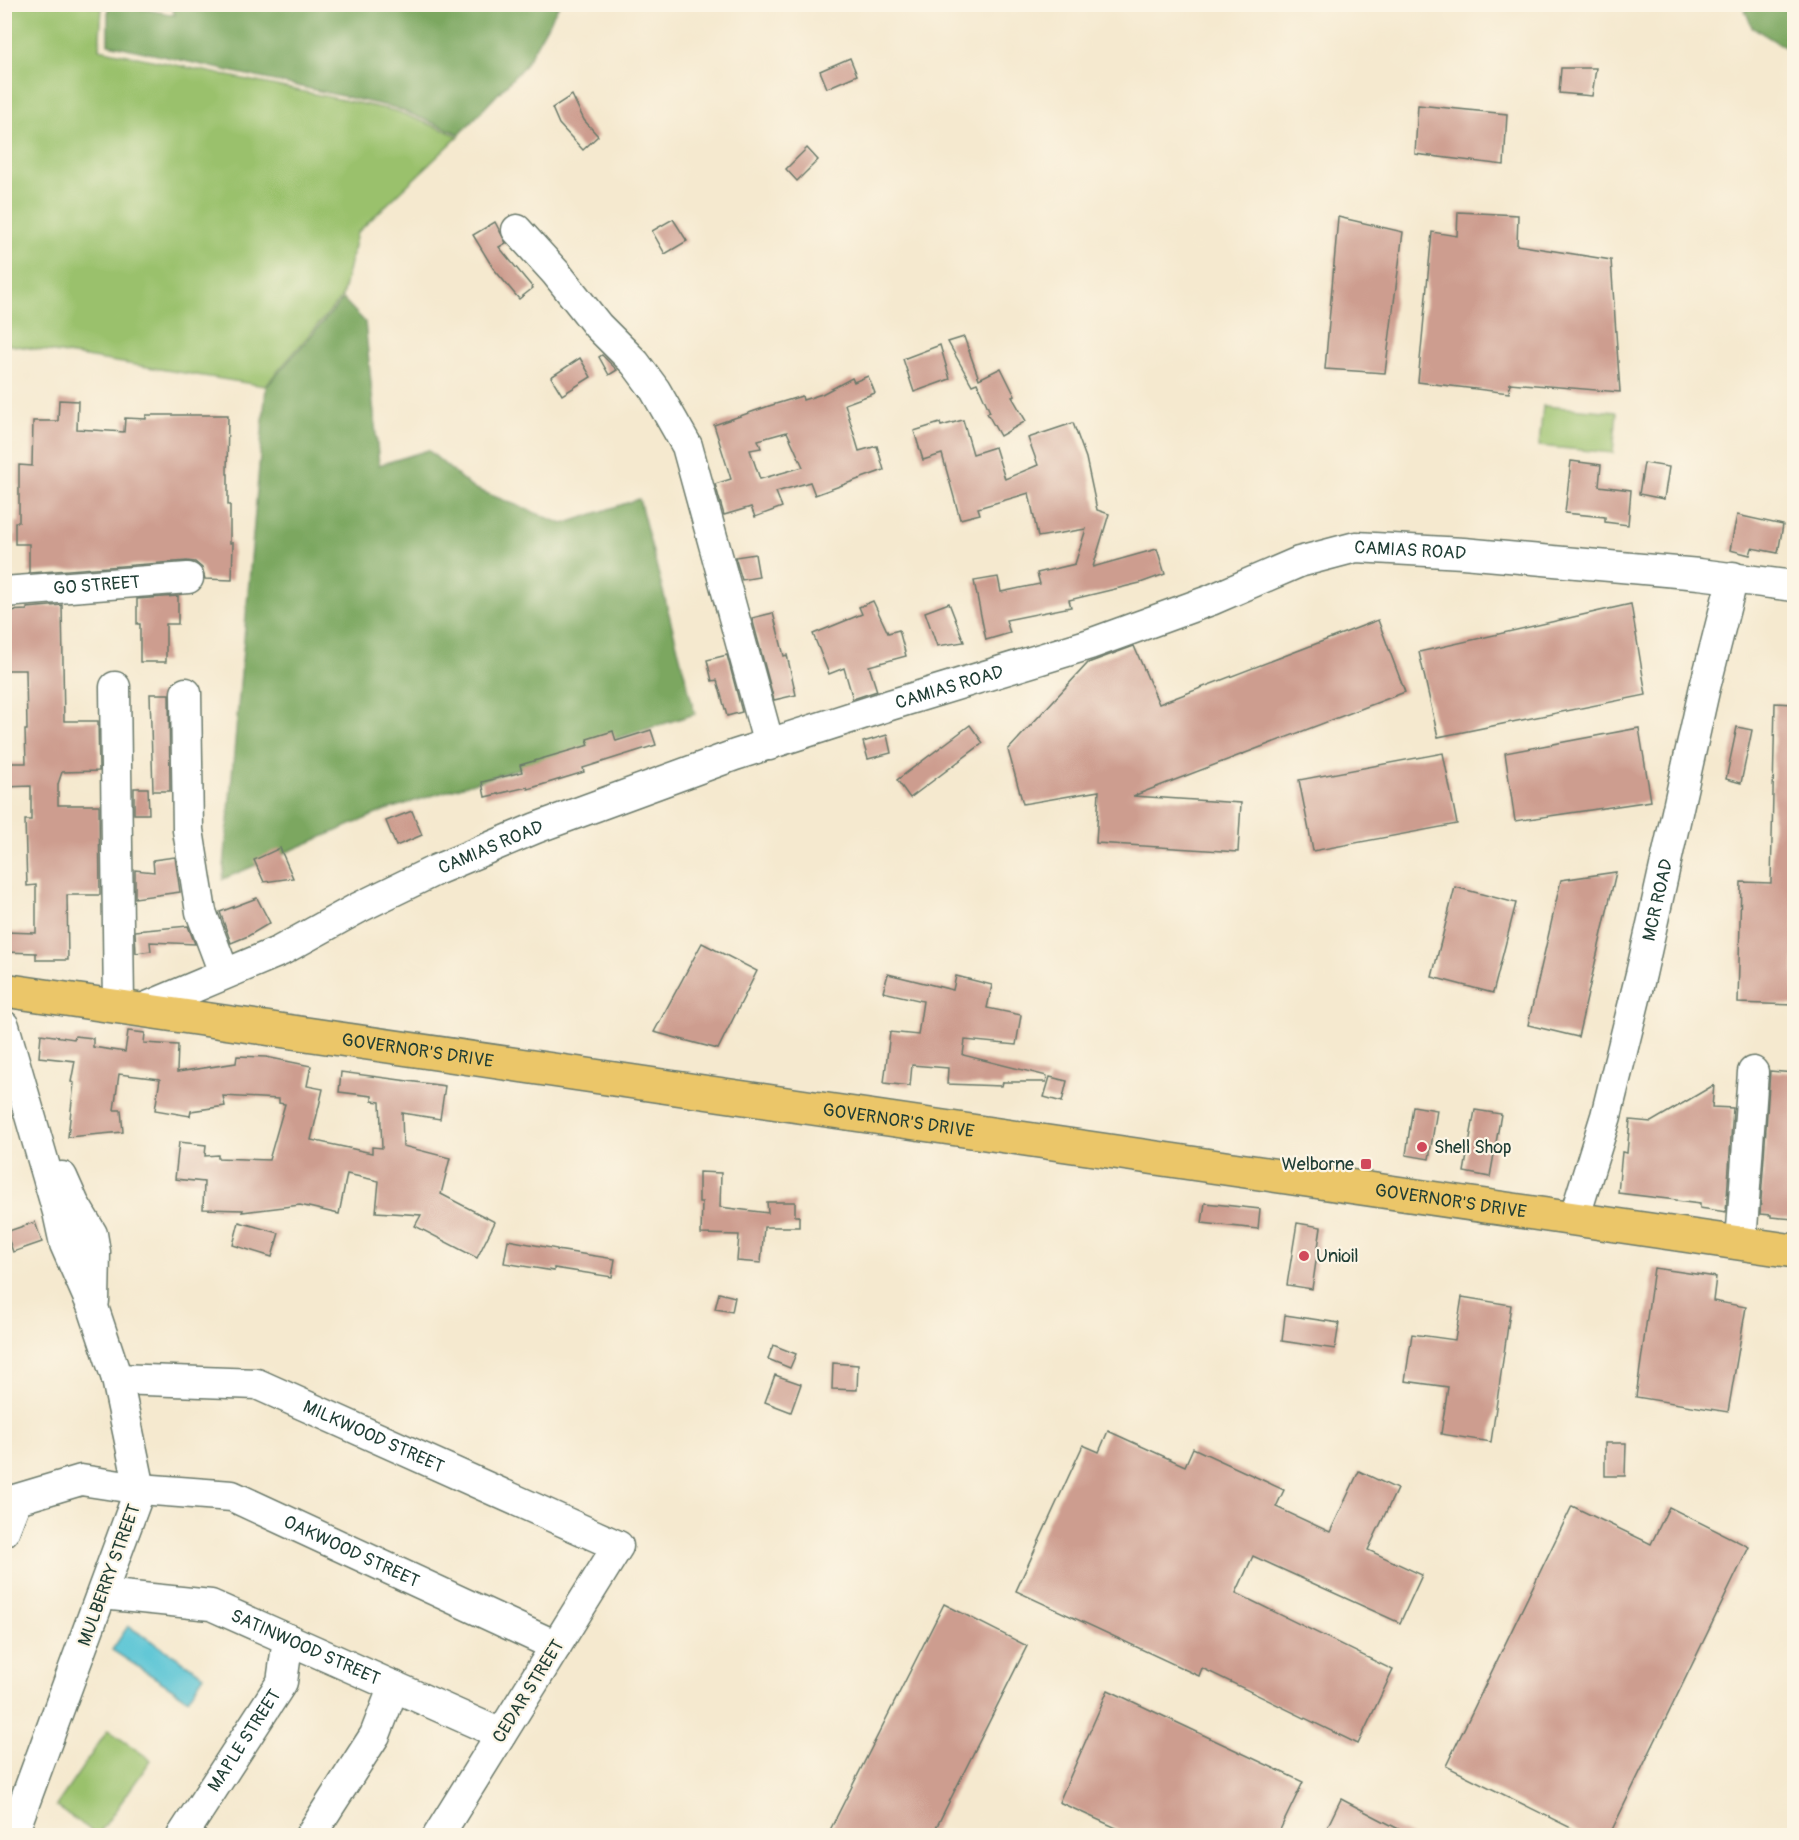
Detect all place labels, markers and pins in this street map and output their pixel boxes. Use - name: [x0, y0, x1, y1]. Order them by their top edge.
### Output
- place label: Shell Shop: [1434, 1136, 1512, 1159]
- marker: Shell Shop: [1415, 1140, 1429, 1154]
- place label: Welborne: [1281, 1153, 1354, 1176]
- marker: Welborne: [1359, 1157, 1373, 1171]
- place label: Unioil: [1316, 1245, 1358, 1268]
- marker: Unioil: [1297, 1249, 1311, 1263]

